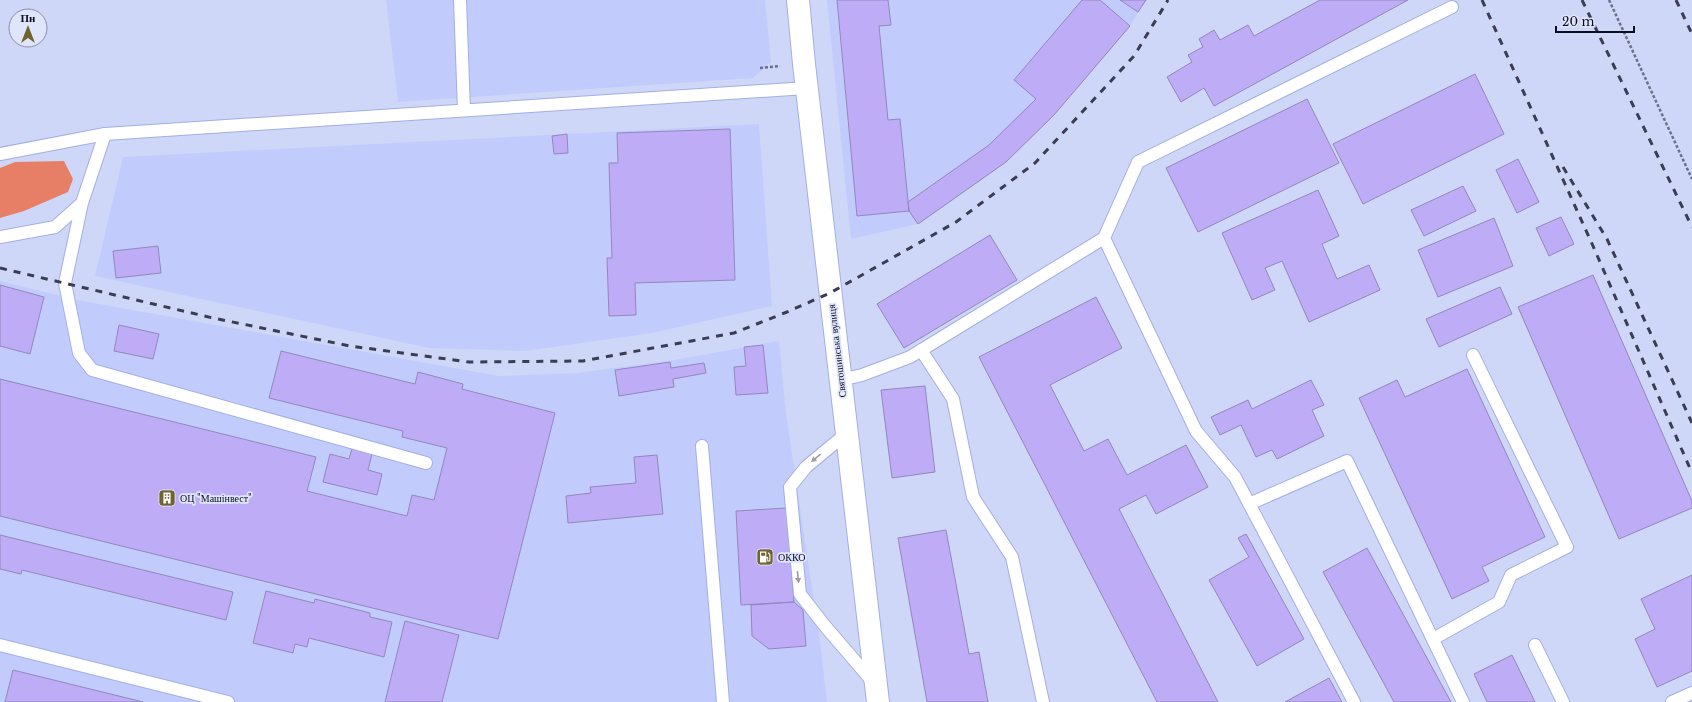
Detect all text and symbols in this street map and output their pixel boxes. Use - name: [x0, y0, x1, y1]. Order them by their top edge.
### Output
- north arrow: [8, 8, 48, 48]
- scale bar: [1556, 8, 1634, 34]
- text: Пн: [21, 11, 36, 25]
- text: 20 m: [1562, 14, 1594, 29]
- street label: Святошинська вулиця: [825, 303, 849, 398]
- one-way arrow: [811, 453, 822, 462]
- building icon: ОЦ "Машінвест": [157, 488, 177, 508]
- place label: ОЦ "Машінвест": [180, 492, 252, 505]
- fuel station icon: ОККО: [755, 547, 775, 567]
- place label: ОККО: [778, 551, 806, 564]
- one-way arrow: [795, 571, 802, 583]

